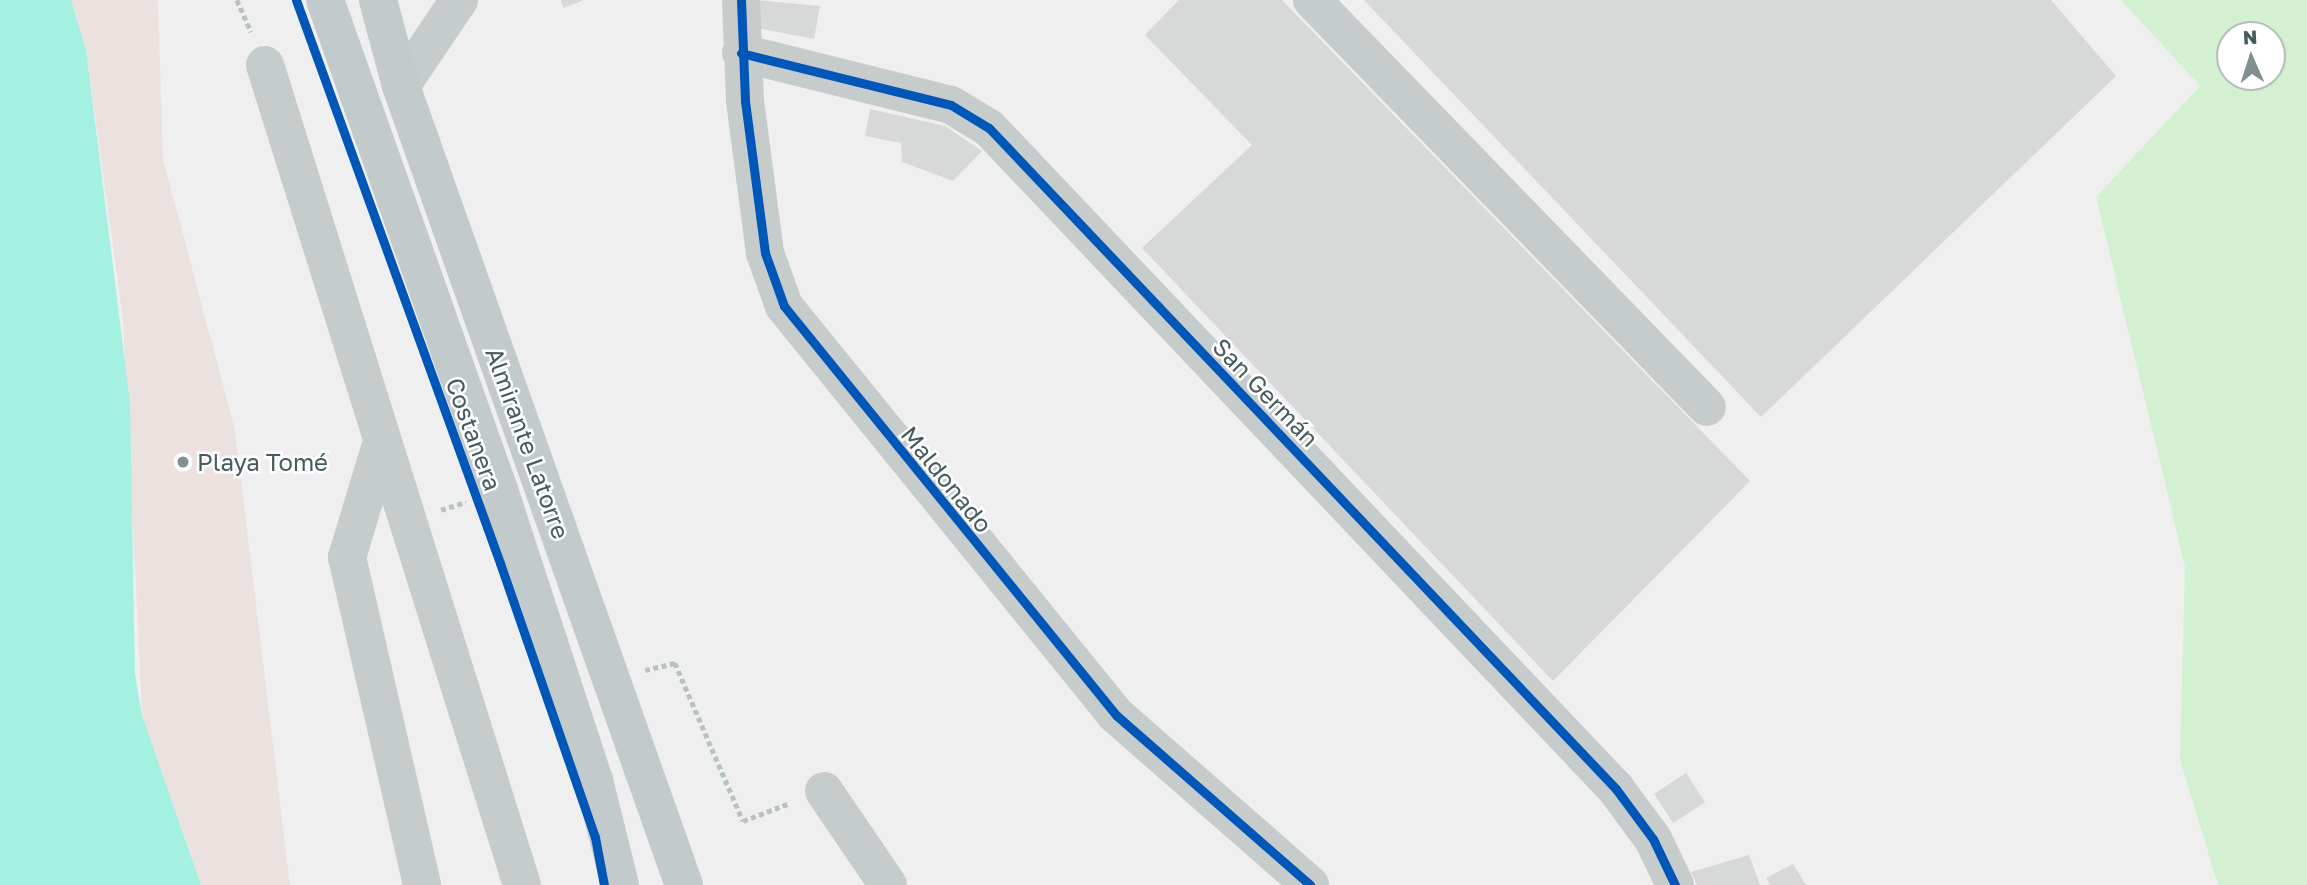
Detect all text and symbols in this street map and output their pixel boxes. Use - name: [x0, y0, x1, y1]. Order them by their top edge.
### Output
- north arrow: [2216, 21, 2286, 91]
- text: N: [2242, 25, 2258, 48]
- street label: San Germán: [1207, 332, 1325, 452]
- street label: Almirante Latorre: [480, 343, 576, 543]
- street label: Costanera: [440, 374, 508, 494]
- street label: Maldonado: [895, 420, 999, 538]
- place label: Playa Tomé: [197, 448, 328, 476]
- marker: Playa Tomé: [175, 454, 191, 470]

